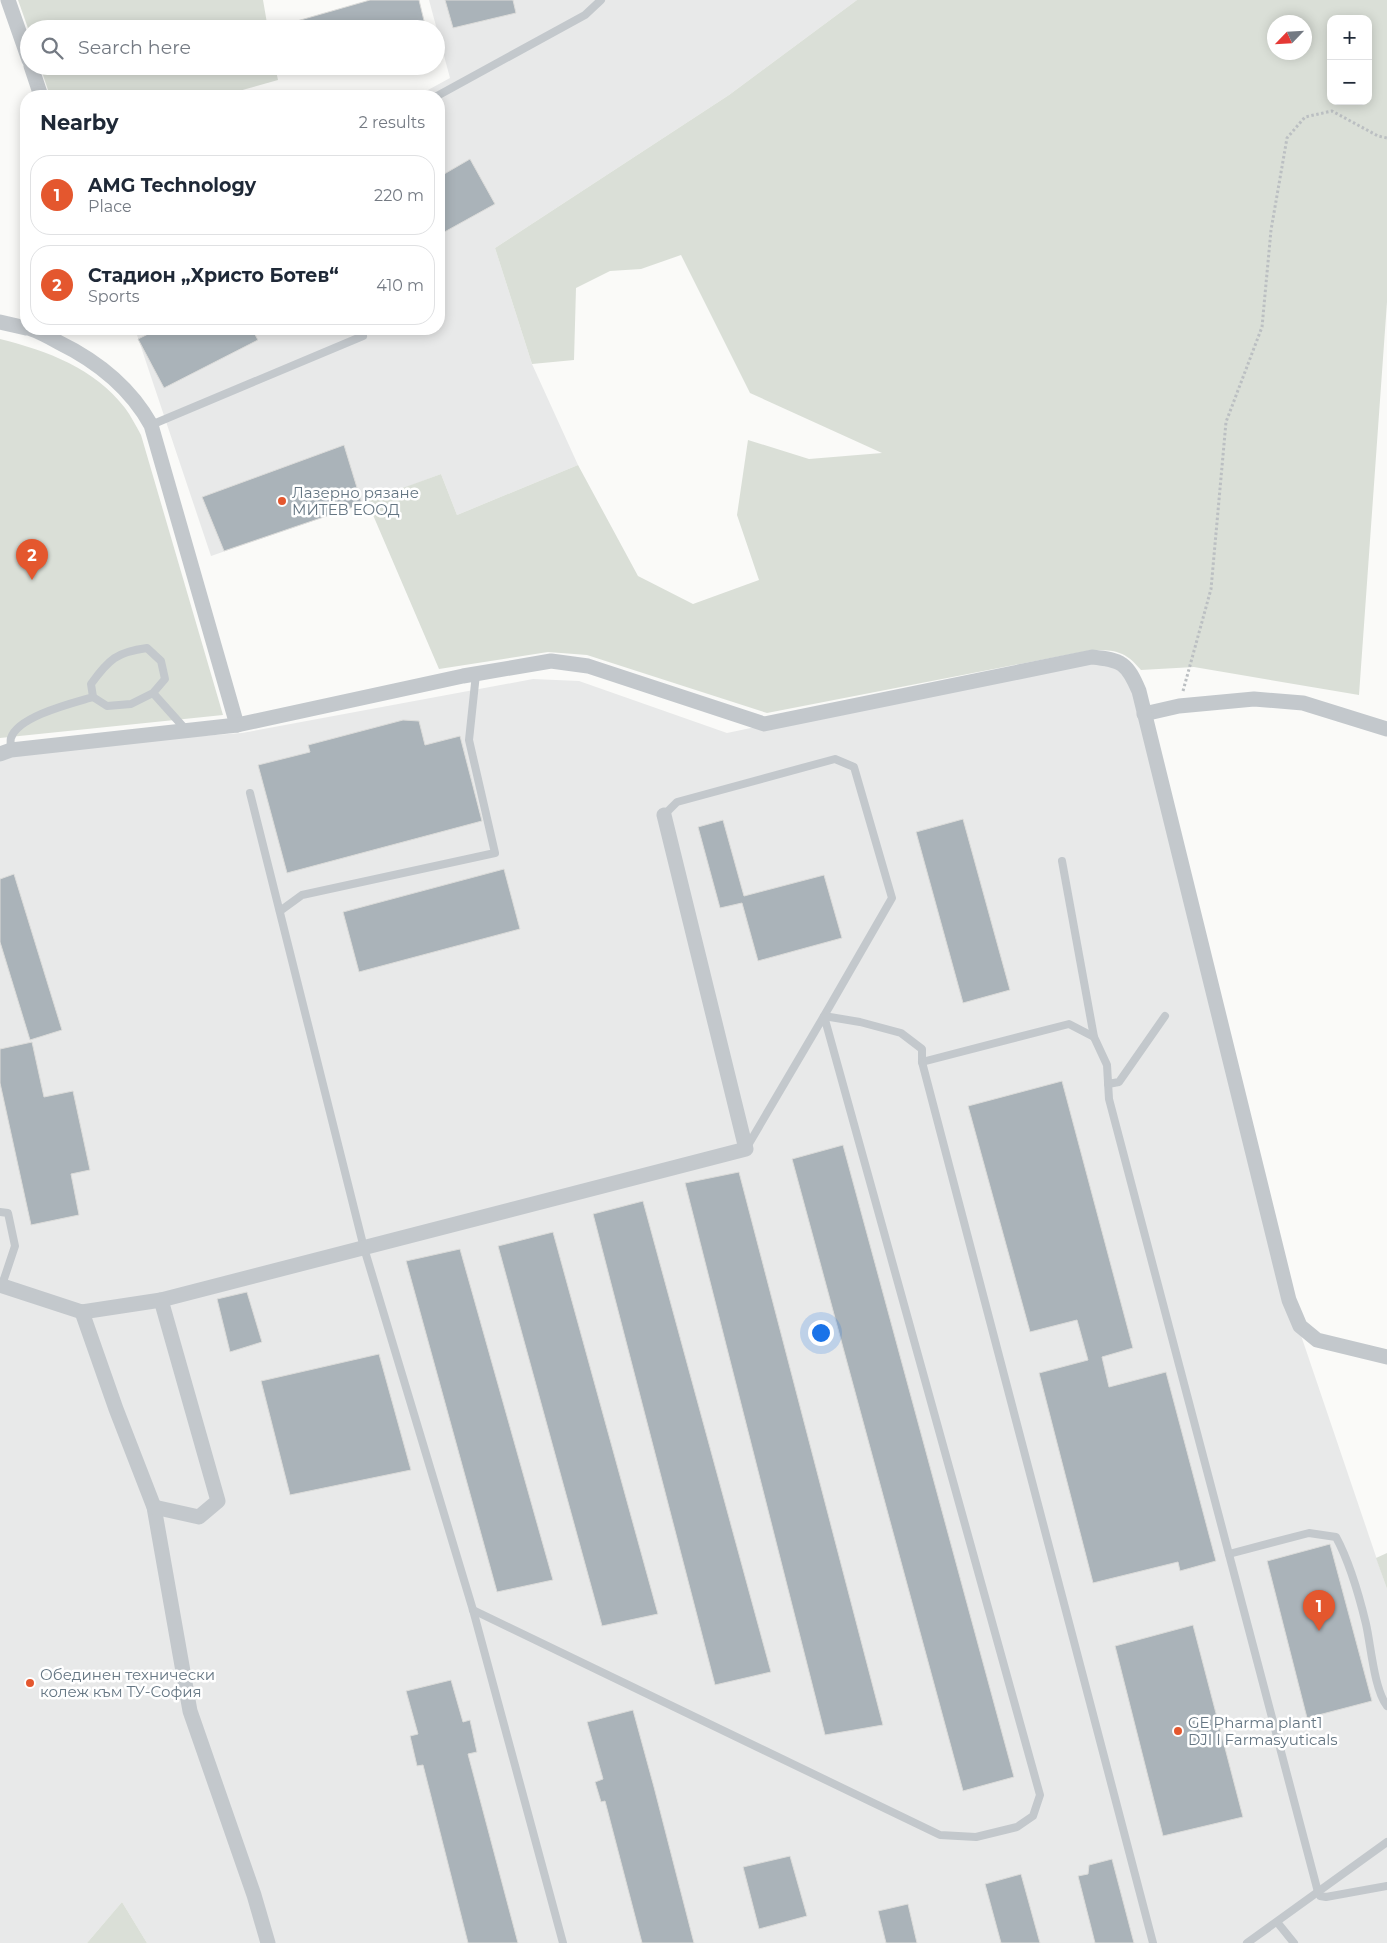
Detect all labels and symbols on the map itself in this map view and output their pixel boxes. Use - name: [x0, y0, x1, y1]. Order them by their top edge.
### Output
- north arrow: [1267, 15, 1312, 60]
- place label: Лазерно рязане МИТЕВ ЕООД: [292, 483, 419, 519]
- marker: Лазерно рязане МИТЕВ ЕООД: [276, 495, 288, 507]
- pin: 2: [16, 539, 48, 580]
- your location: [808, 1320, 834, 1346]
- pin: 1: [1303, 1590, 1335, 1631]
- place label: Обединен технически колеж към ТУ-София: [40, 1665, 215, 1701]
- marker: Обединен технически колеж към ТУ-София: [24, 1677, 36, 1689]
- place label: GE Pharma plant1 DJI I Farmasyuticals: [1188, 1713, 1338, 1749]
- marker: GE Pharma plant1 DJI I Farmasyuticals: [1172, 1725, 1184, 1737]

